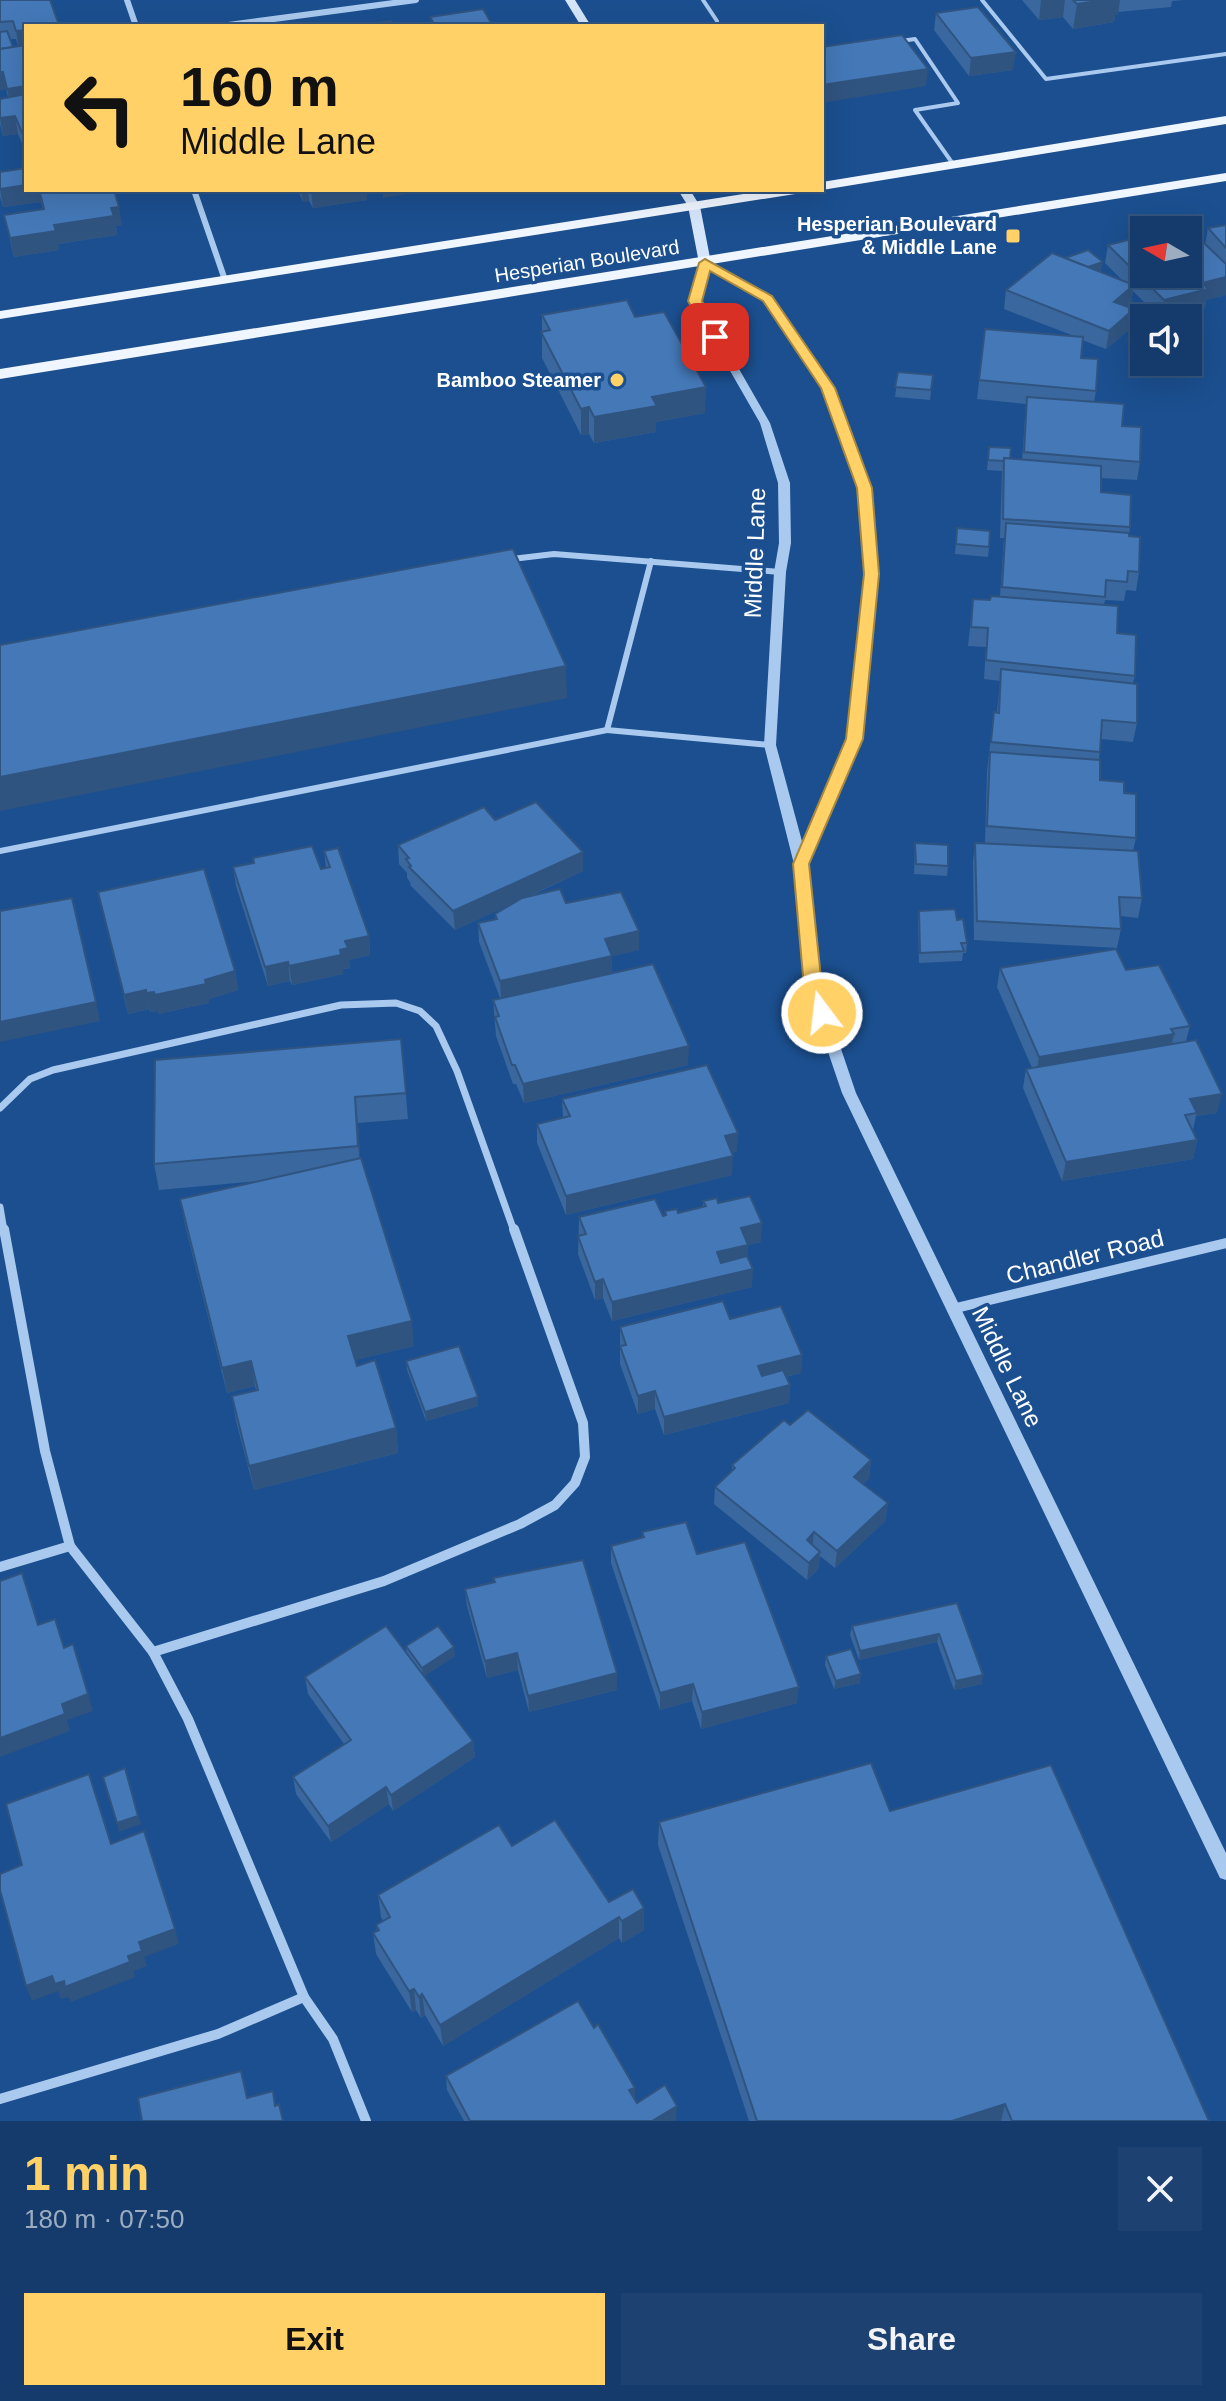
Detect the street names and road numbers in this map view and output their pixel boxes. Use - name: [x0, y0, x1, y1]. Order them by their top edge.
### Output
- street label: Hesperian Boulevard: [493, 236, 681, 286]
- street label: Middle Lane: [739, 487, 770, 619]
- street label: Chandler Road: [1003, 1224, 1166, 1289]
- street label: Middle Lane: [967, 1302, 1048, 1431]

